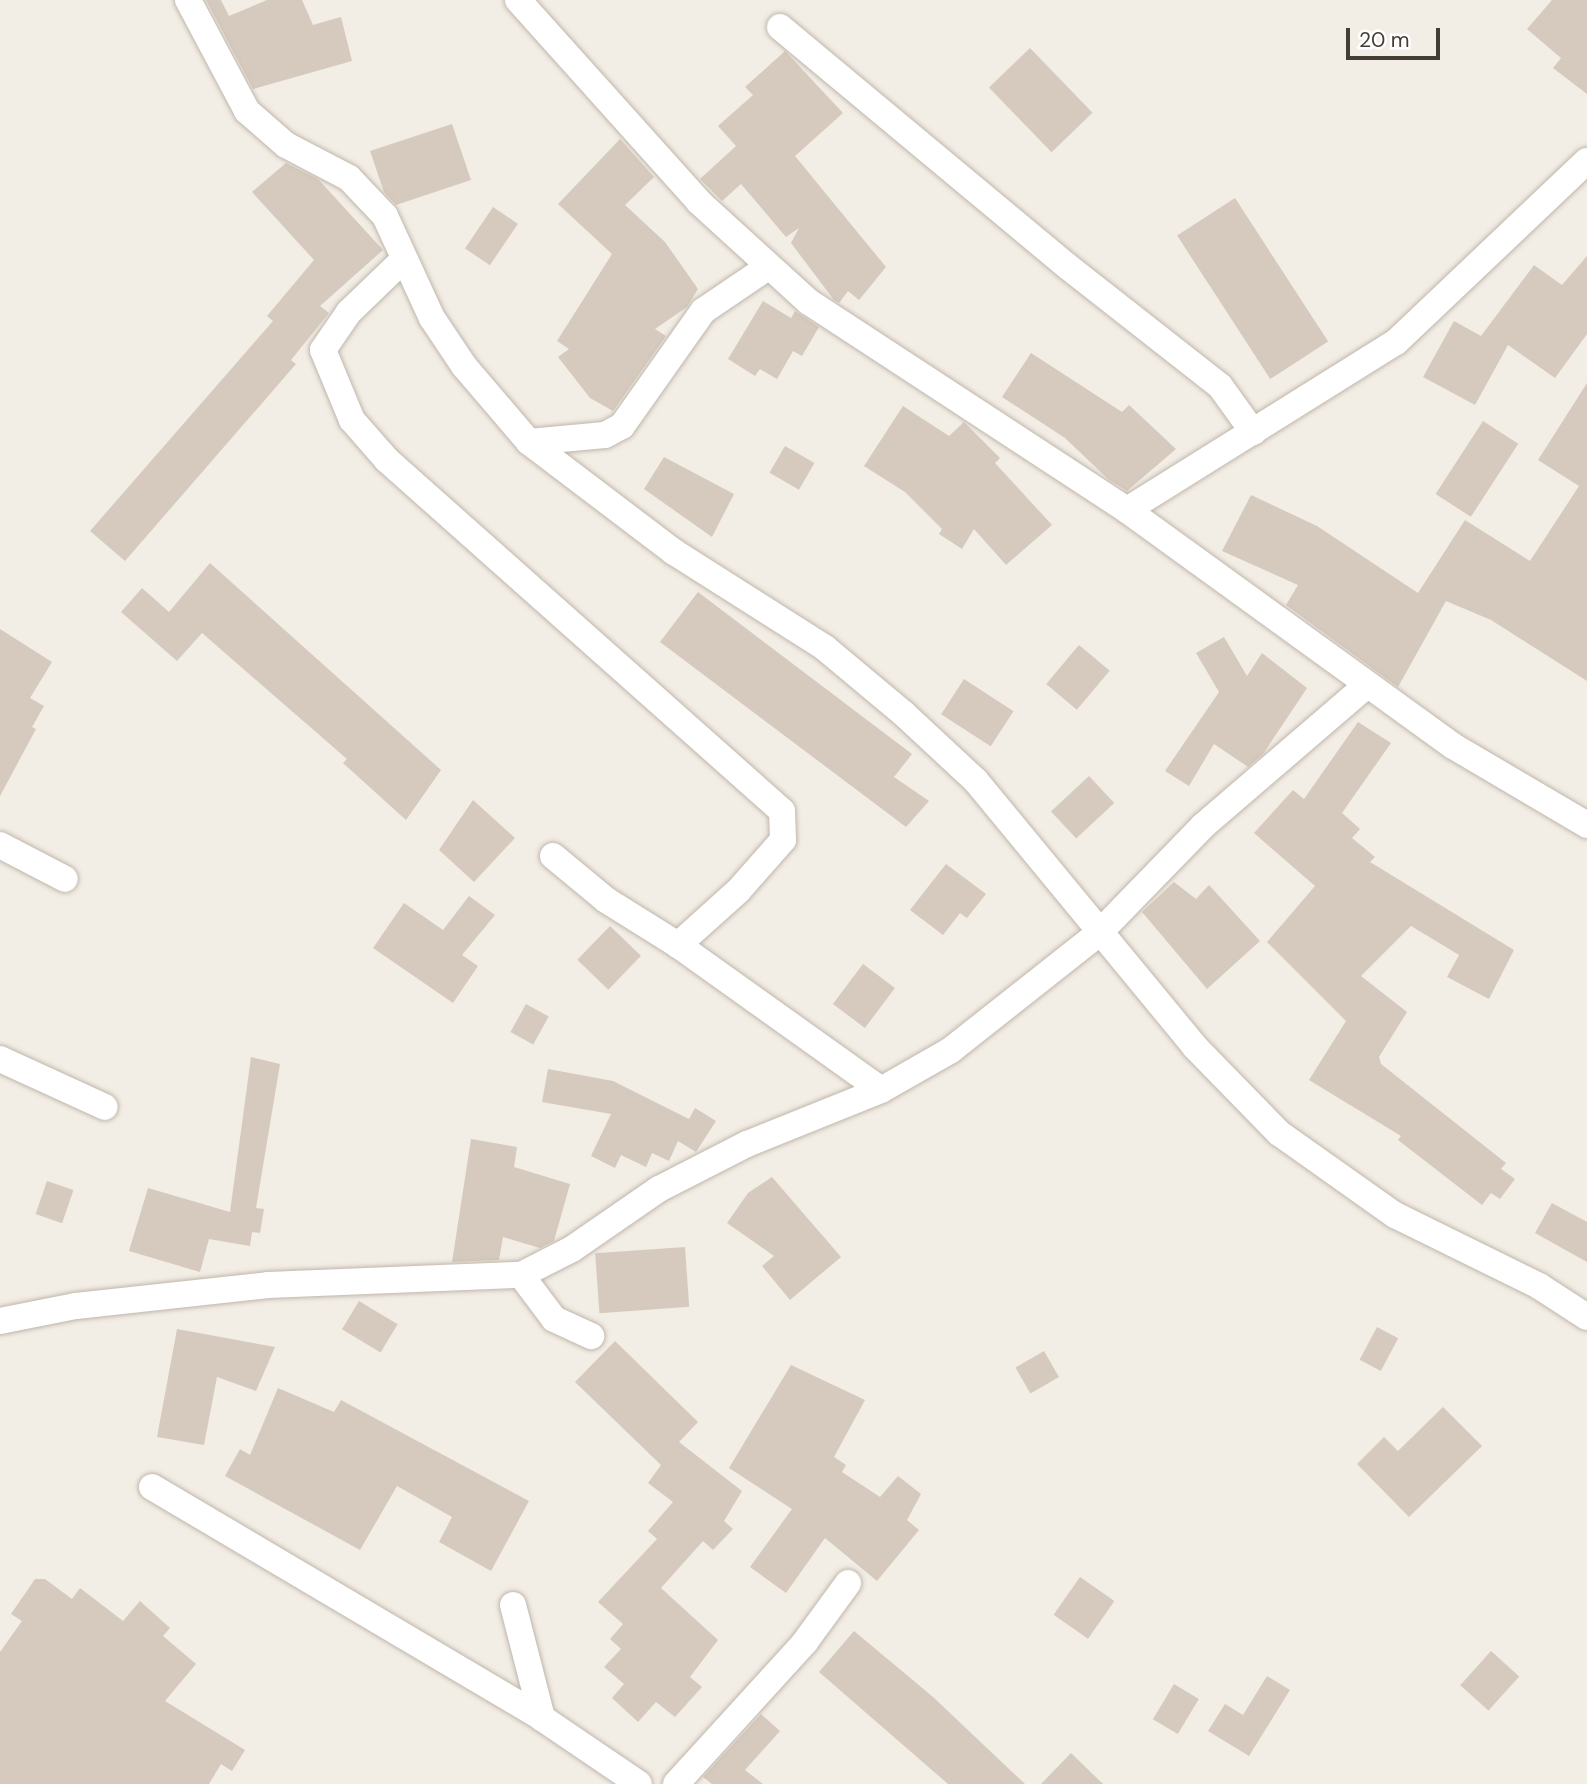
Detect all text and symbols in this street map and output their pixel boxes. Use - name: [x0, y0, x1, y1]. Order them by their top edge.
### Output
- scale bar: [1349, 14, 1444, 58]
- text: 20 m: [1359, 26, 1410, 54]

